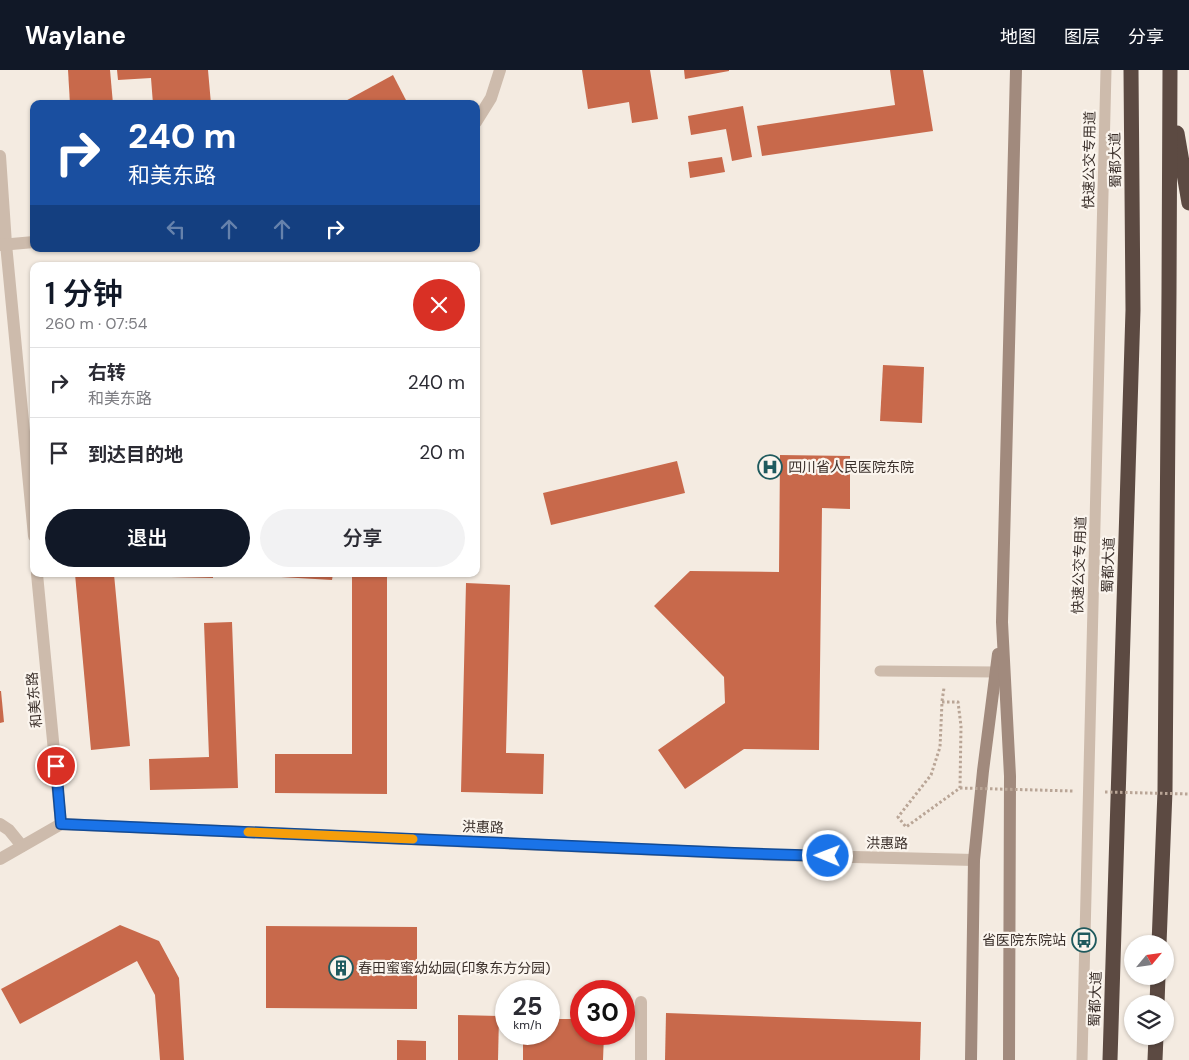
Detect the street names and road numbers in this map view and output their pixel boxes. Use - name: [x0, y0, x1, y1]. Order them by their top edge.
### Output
- street label: 快速公交专用道: [1079, 111, 1099, 209]
- street label: 蜀都大道: [1106, 132, 1124, 188]
- street label: 快速公交专用道: [1068, 516, 1090, 614]
- street label: 蜀都大道: [1098, 537, 1118, 593]
- street label: 和美东路: [23, 671, 45, 729]
- street label: 洪惠路: [462, 817, 504, 837]
- street label: 洪惠路: [866, 834, 908, 852]
- street label: 蜀都大道: [1085, 971, 1105, 1027]

